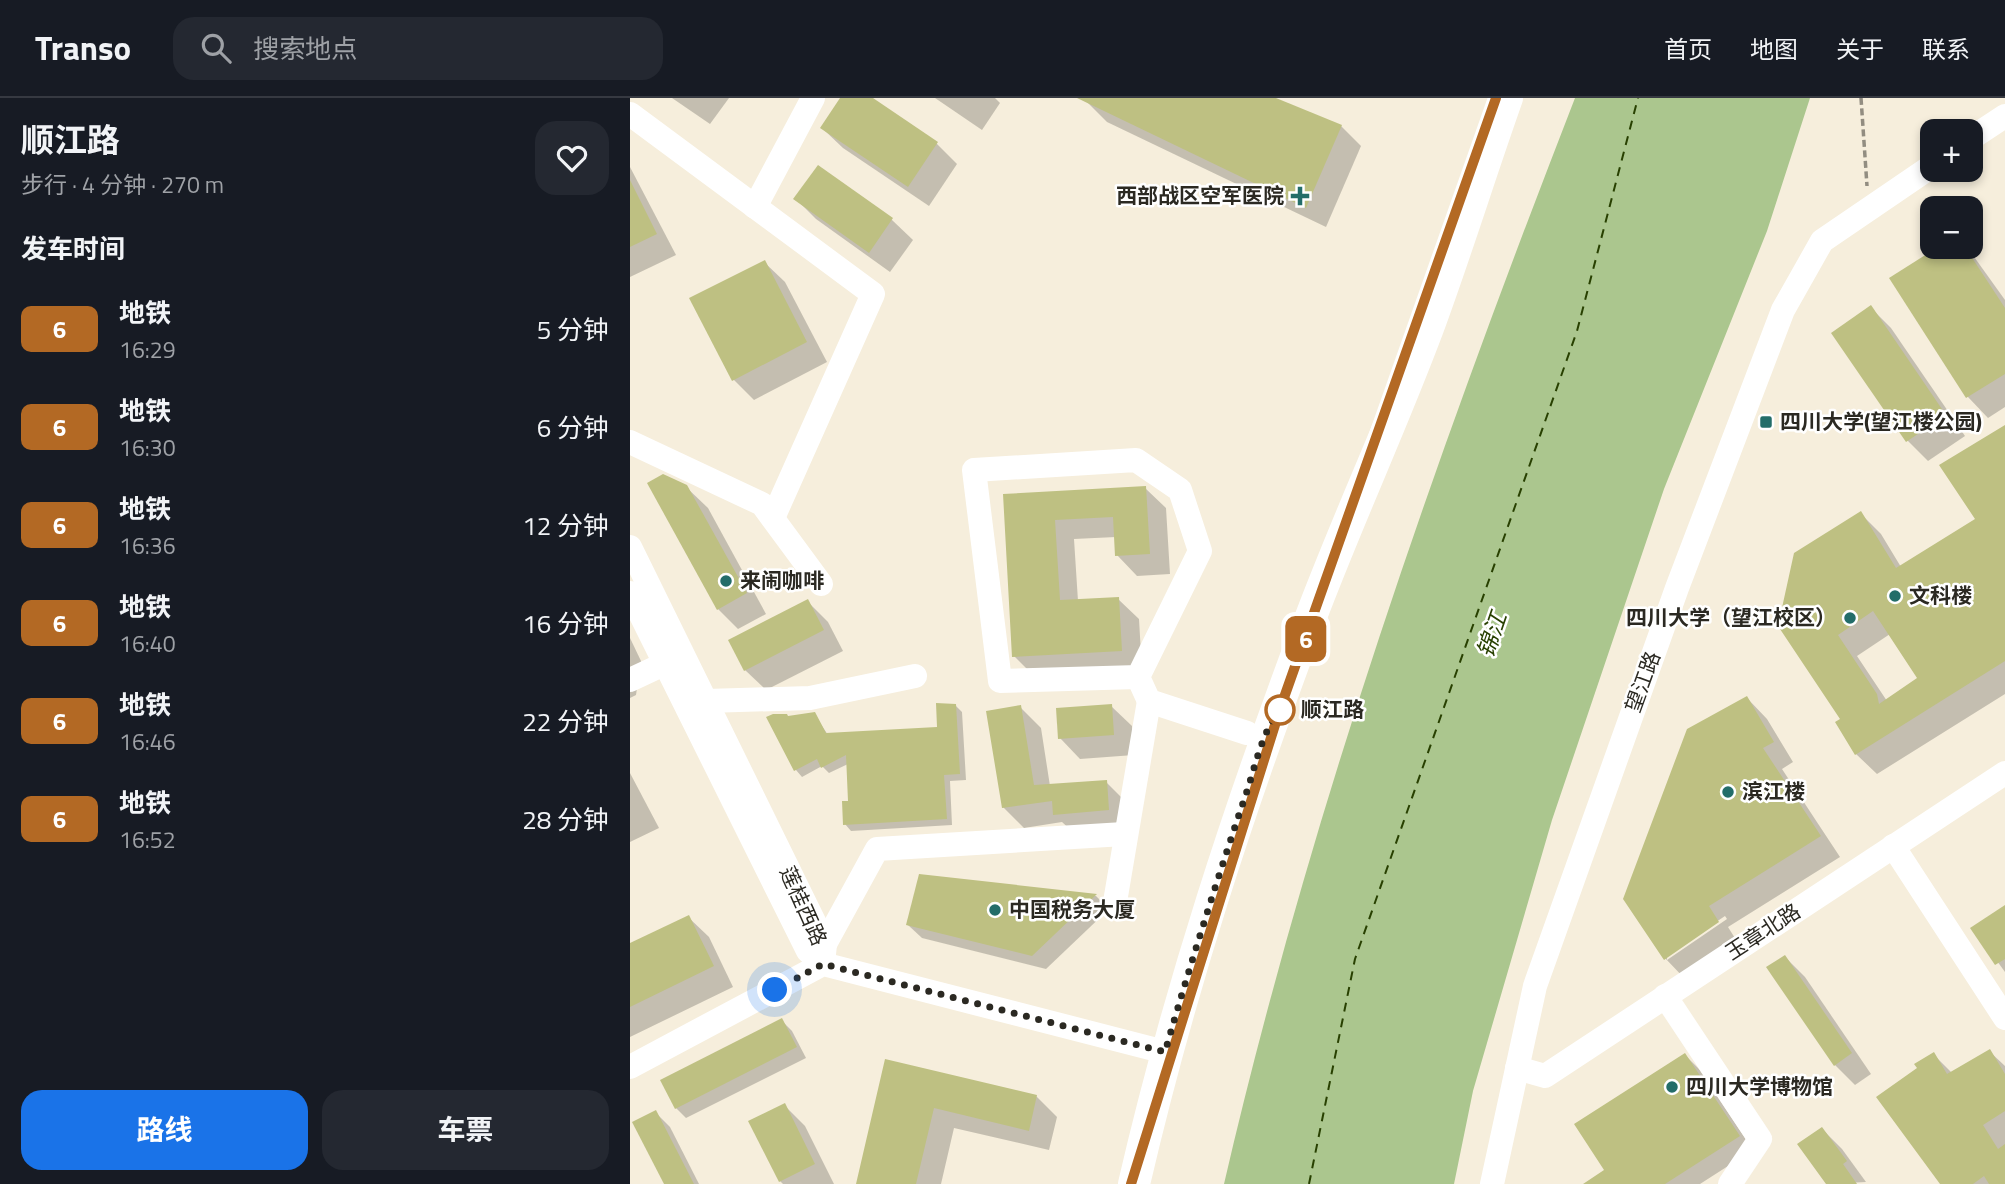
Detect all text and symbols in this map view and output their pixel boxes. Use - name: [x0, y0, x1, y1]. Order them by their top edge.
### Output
- search box: [173, 17, 663, 80]
- text: Transo: [35, 23, 131, 73]
- icon: search: [197, 29, 235, 67]
- text: 搜索地点: [253, 29, 357, 68]
- text: 首页: [1664, 31, 1712, 67]
- text: 地图: [1750, 31, 1798, 67]
- text: 关于: [1836, 31, 1884, 67]
- text: 联系: [1922, 31, 1970, 67]
- text: 顺江路: [21, 115, 120, 165]
- map controls: [1920, 119, 1983, 259]
- button: +: [1920, 119, 1983, 182]
- button: heart: [535, 121, 609, 195]
- text: 步行 · 4 分钟 · 270 m: [21, 167, 224, 202]
- place label: 西部战区空军医院: [1116, 179, 1284, 211]
- marker: 西部战区空军医院: [1290, 186, 1310, 206]
- button: −: [1920, 196, 1983, 259]
- text: 发车时间: [21, 229, 125, 268]
- text: 地铁: [119, 293, 171, 332]
- text: 5 分钟: [537, 310, 609, 349]
- text: 6: [53, 311, 66, 347]
- text: 16:29: [119, 332, 176, 367]
- text: 地铁: [119, 391, 171, 430]
- place label: 四川大学(望江楼公园): [1780, 405, 1982, 437]
- text: 6 分钟: [537, 408, 609, 447]
- text: 6: [53, 409, 66, 445]
- marker: 四川大学(望江楼公园): [1758, 414, 1774, 430]
- text: 16:30: [119, 430, 176, 465]
- text: 地铁: [119, 489, 171, 528]
- text: 12 分钟: [522, 506, 609, 545]
- text: 6: [53, 507, 66, 543]
- text: 16:36: [119, 528, 176, 563]
- place label: 来闹咖啡: [740, 564, 824, 596]
- marker: 来闹咖啡: [718, 573, 734, 589]
- place label: 文科楼: [1909, 579, 1972, 611]
- text: 地铁: [119, 587, 171, 626]
- marker: 文科楼: [1887, 588, 1903, 604]
- place label: 四川大学（望江校区）: [1626, 601, 1836, 633]
- text: 16 分钟: [522, 604, 609, 643]
- text: 6: [53, 605, 66, 641]
- water label: 锦江: [1467, 605, 1517, 662]
- marker: 四川大学（望江校区）: [1842, 610, 1858, 626]
- line badge: 6: [1283, 616, 1329, 662]
- text: 6: [1299, 621, 1313, 657]
- text: 16:40: [119, 626, 176, 661]
- street label: 望江路: [1616, 647, 1668, 717]
- text: 地铁: [119, 685, 171, 724]
- place label: 顺江路: [1301, 693, 1364, 725]
- marker: 顺江路: [1265, 695, 1295, 725]
- text: 22 分钟: [522, 702, 609, 741]
- text: 6: [53, 703, 66, 739]
- text: 16:46: [119, 724, 176, 759]
- place label: 滨江楼: [1742, 775, 1805, 807]
- text: 地铁: [119, 783, 171, 822]
- marker: 滨江楼: [1720, 784, 1736, 800]
- text: 28 分钟: [522, 800, 609, 839]
- text: 6: [53, 801, 66, 837]
- text: 16:52: [119, 822, 176, 857]
- street label: 莲桂西路: [772, 861, 836, 950]
- place label: 中国税务大厦: [1009, 893, 1135, 925]
- street label: 玉章北路: [1719, 895, 1806, 967]
- marker: 中国税务大厦: [987, 902, 1003, 918]
- your location: [757, 972, 792, 1007]
- place label: 四川大学博物馆: [1686, 1070, 1833, 1102]
- marker: 四川大学博物馆: [1664, 1079, 1680, 1095]
- button: 路线: [21, 1090, 308, 1170]
- button: 车票: [322, 1090, 609, 1170]

